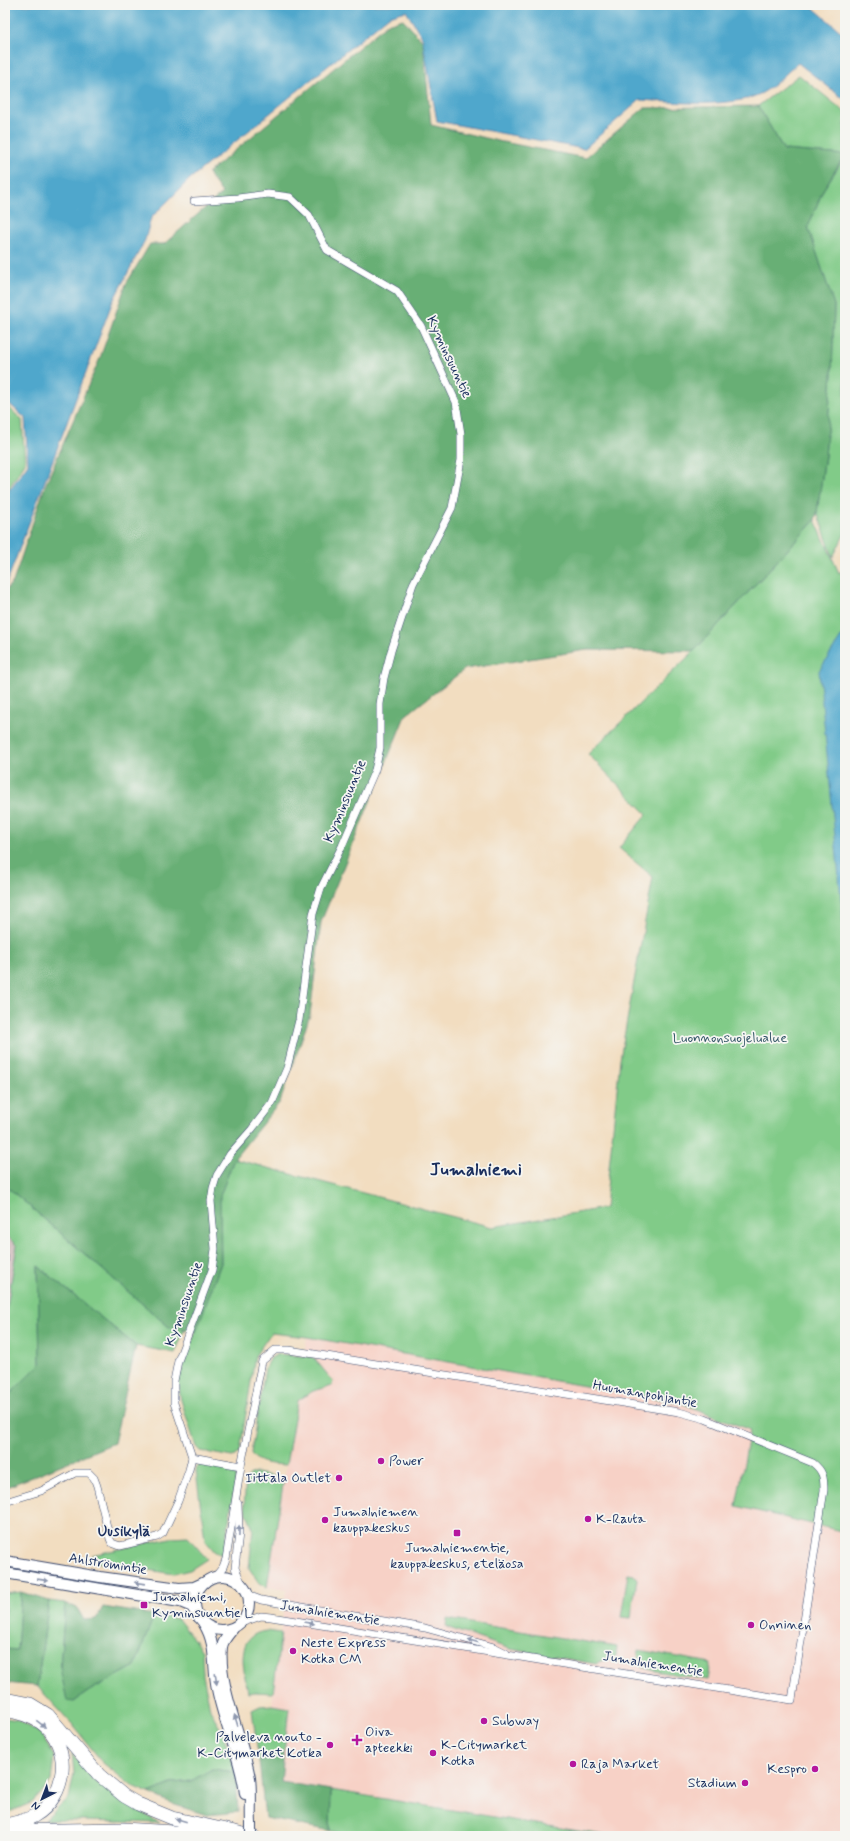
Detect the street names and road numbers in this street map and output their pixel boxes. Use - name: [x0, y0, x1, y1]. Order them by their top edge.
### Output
- street label: Kyminsuuntie: [422, 313, 476, 401]
- street label: Kyminsuuntie: [319, 757, 371, 845]
- street label: Kyminsuuntie: [161, 1259, 207, 1349]
- street label: Huumanpohjantie: [591, 1376, 699, 1412]
- street label: Ahlströmintie: [68, 1549, 149, 1579]
- street label: Jumalniementie: [279, 1596, 381, 1630]
- street label: Jumalniementie: [602, 1647, 704, 1681]

